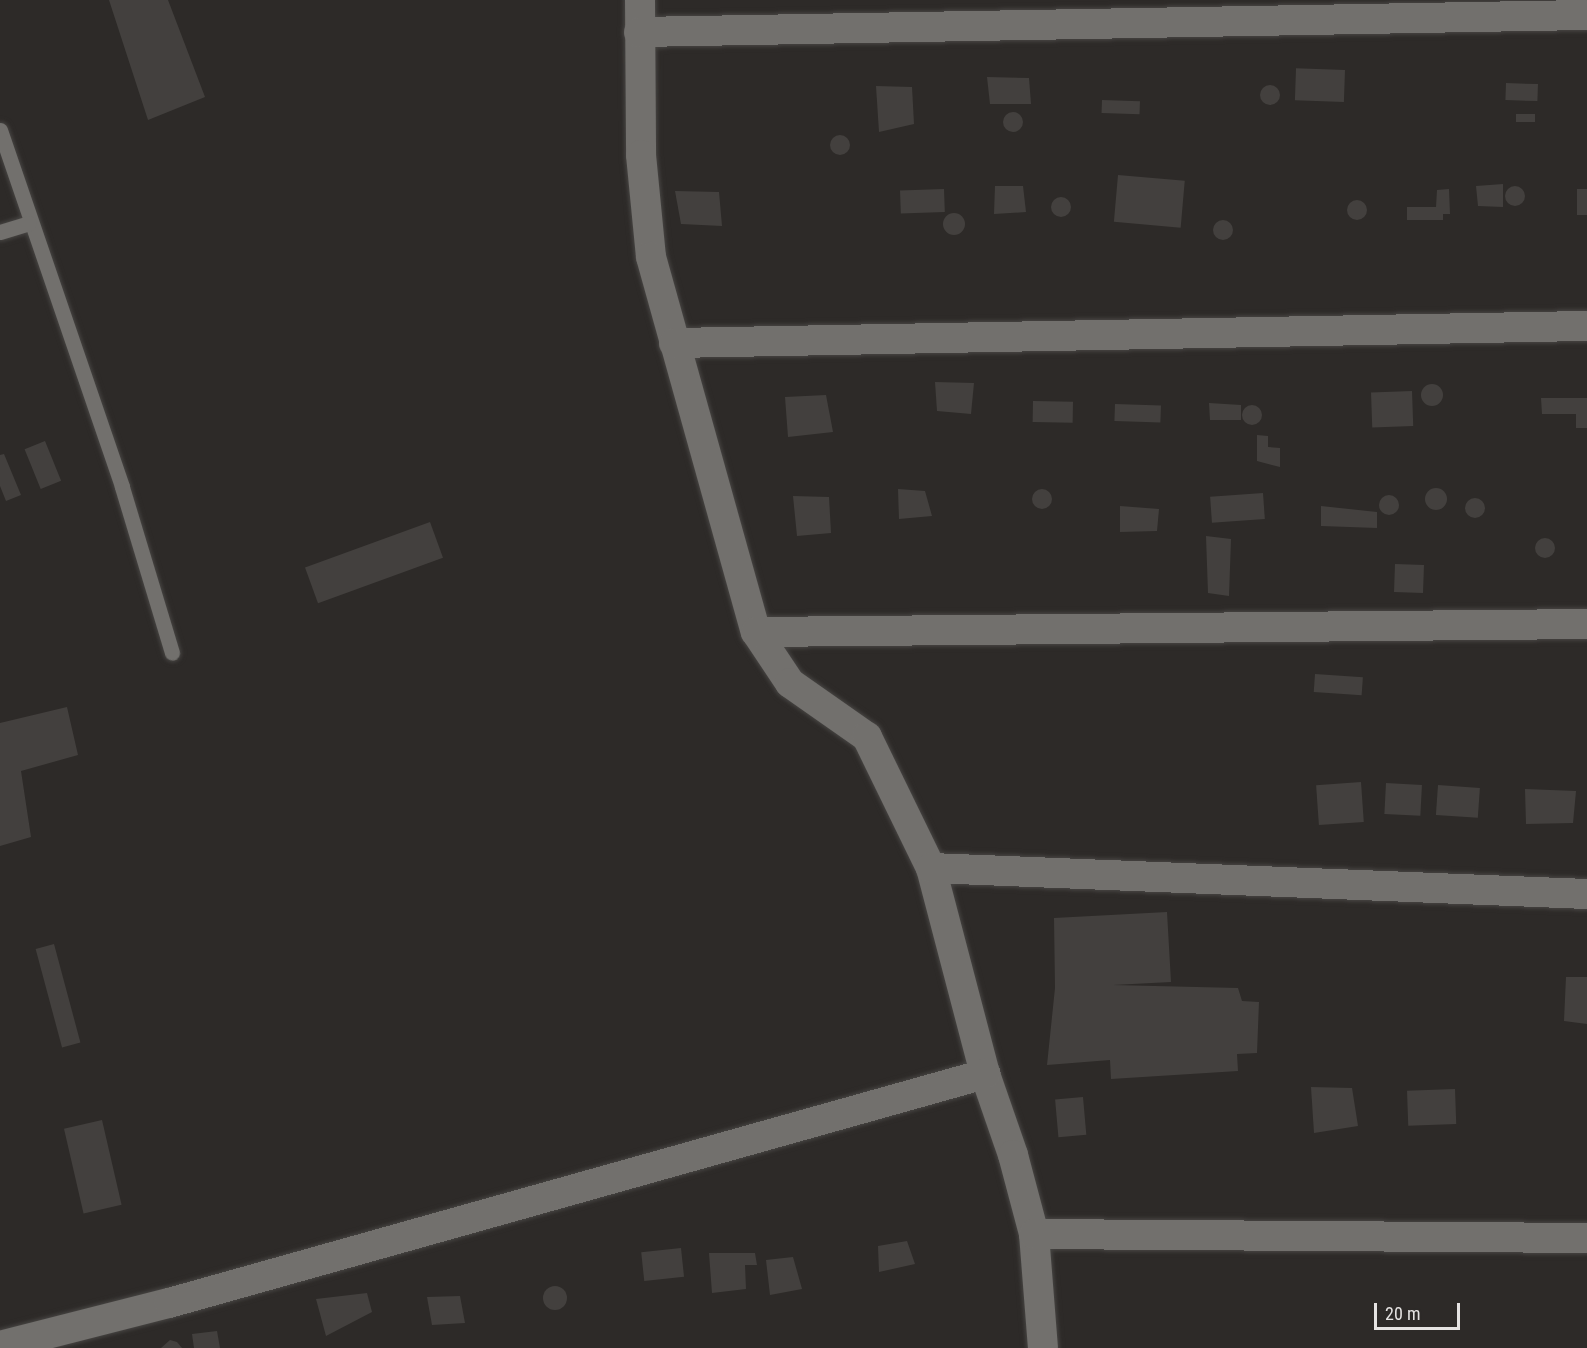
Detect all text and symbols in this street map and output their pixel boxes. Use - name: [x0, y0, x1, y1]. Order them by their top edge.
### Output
- scale bar: [1377, 1291, 1462, 1329]
- text: 20 m: [1385, 1303, 1420, 1324]

